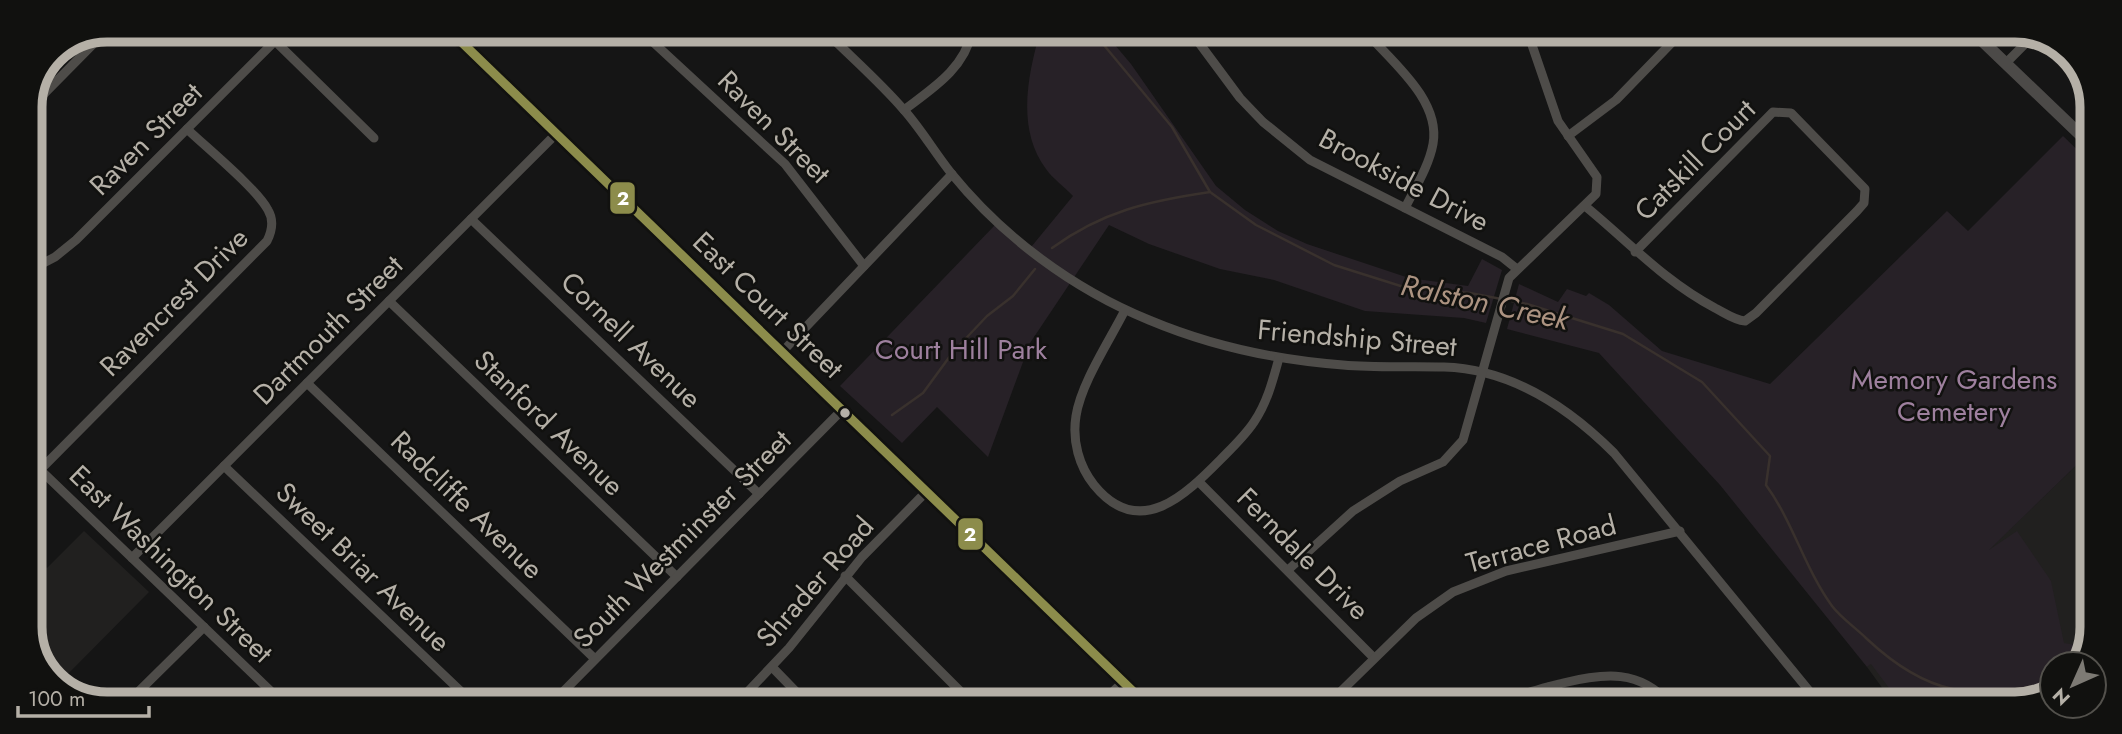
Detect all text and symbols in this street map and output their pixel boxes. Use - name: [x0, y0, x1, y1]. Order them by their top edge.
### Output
- street label: Raven Street: [708, 61, 840, 193]
- street label: Raven Street: [80, 73, 212, 205]
- street label: Catskill Court: [1625, 90, 1765, 230]
- street label: Brookside Drive: [1312, 118, 1496, 242]
- line badge: 2: [609, 181, 636, 215]
- text: 2: [617, 185, 629, 212]
- street label: Ravencrest Drive: [90, 218, 258, 386]
- street label: East Court Street: [683, 222, 853, 388]
- street label: Dartmouth Street: [244, 246, 412, 414]
- street label: Cornell Avenue: [551, 262, 711, 418]
- water label: Ralston Creek: [1397, 263, 1574, 341]
- street label: Friendship Street: [1256, 309, 1459, 367]
- park label: Court Hill Park: [875, 329, 1048, 370]
- street label: Stanford Avenue: [465, 341, 633, 505]
- park label: Memory Gardens Cemetery: [1851, 359, 2057, 432]
- unlabelled marker: [838, 406, 852, 420]
- street label: South Westminster Street: [564, 420, 801, 657]
- street label: Radcliffe Avenue: [381, 421, 553, 589]
- street label: East Washington Street: [60, 456, 282, 673]
- street label: Sweet Briar Avenue: [266, 473, 460, 661]
- street label: Ferndale Drive: [1227, 478, 1379, 630]
- street label: Terrace Road: [1461, 504, 1621, 584]
- street label: Shrader Road: [746, 507, 884, 657]
- line badge: 2: [957, 517, 984, 551]
- text: 2: [964, 521, 976, 548]
- north arrow: [2038, 650, 2108, 720]
- scale bar: [18, 674, 149, 718]
- text: N: [2046, 682, 2076, 712]
- text: 100 m: [28, 684, 85, 714]

